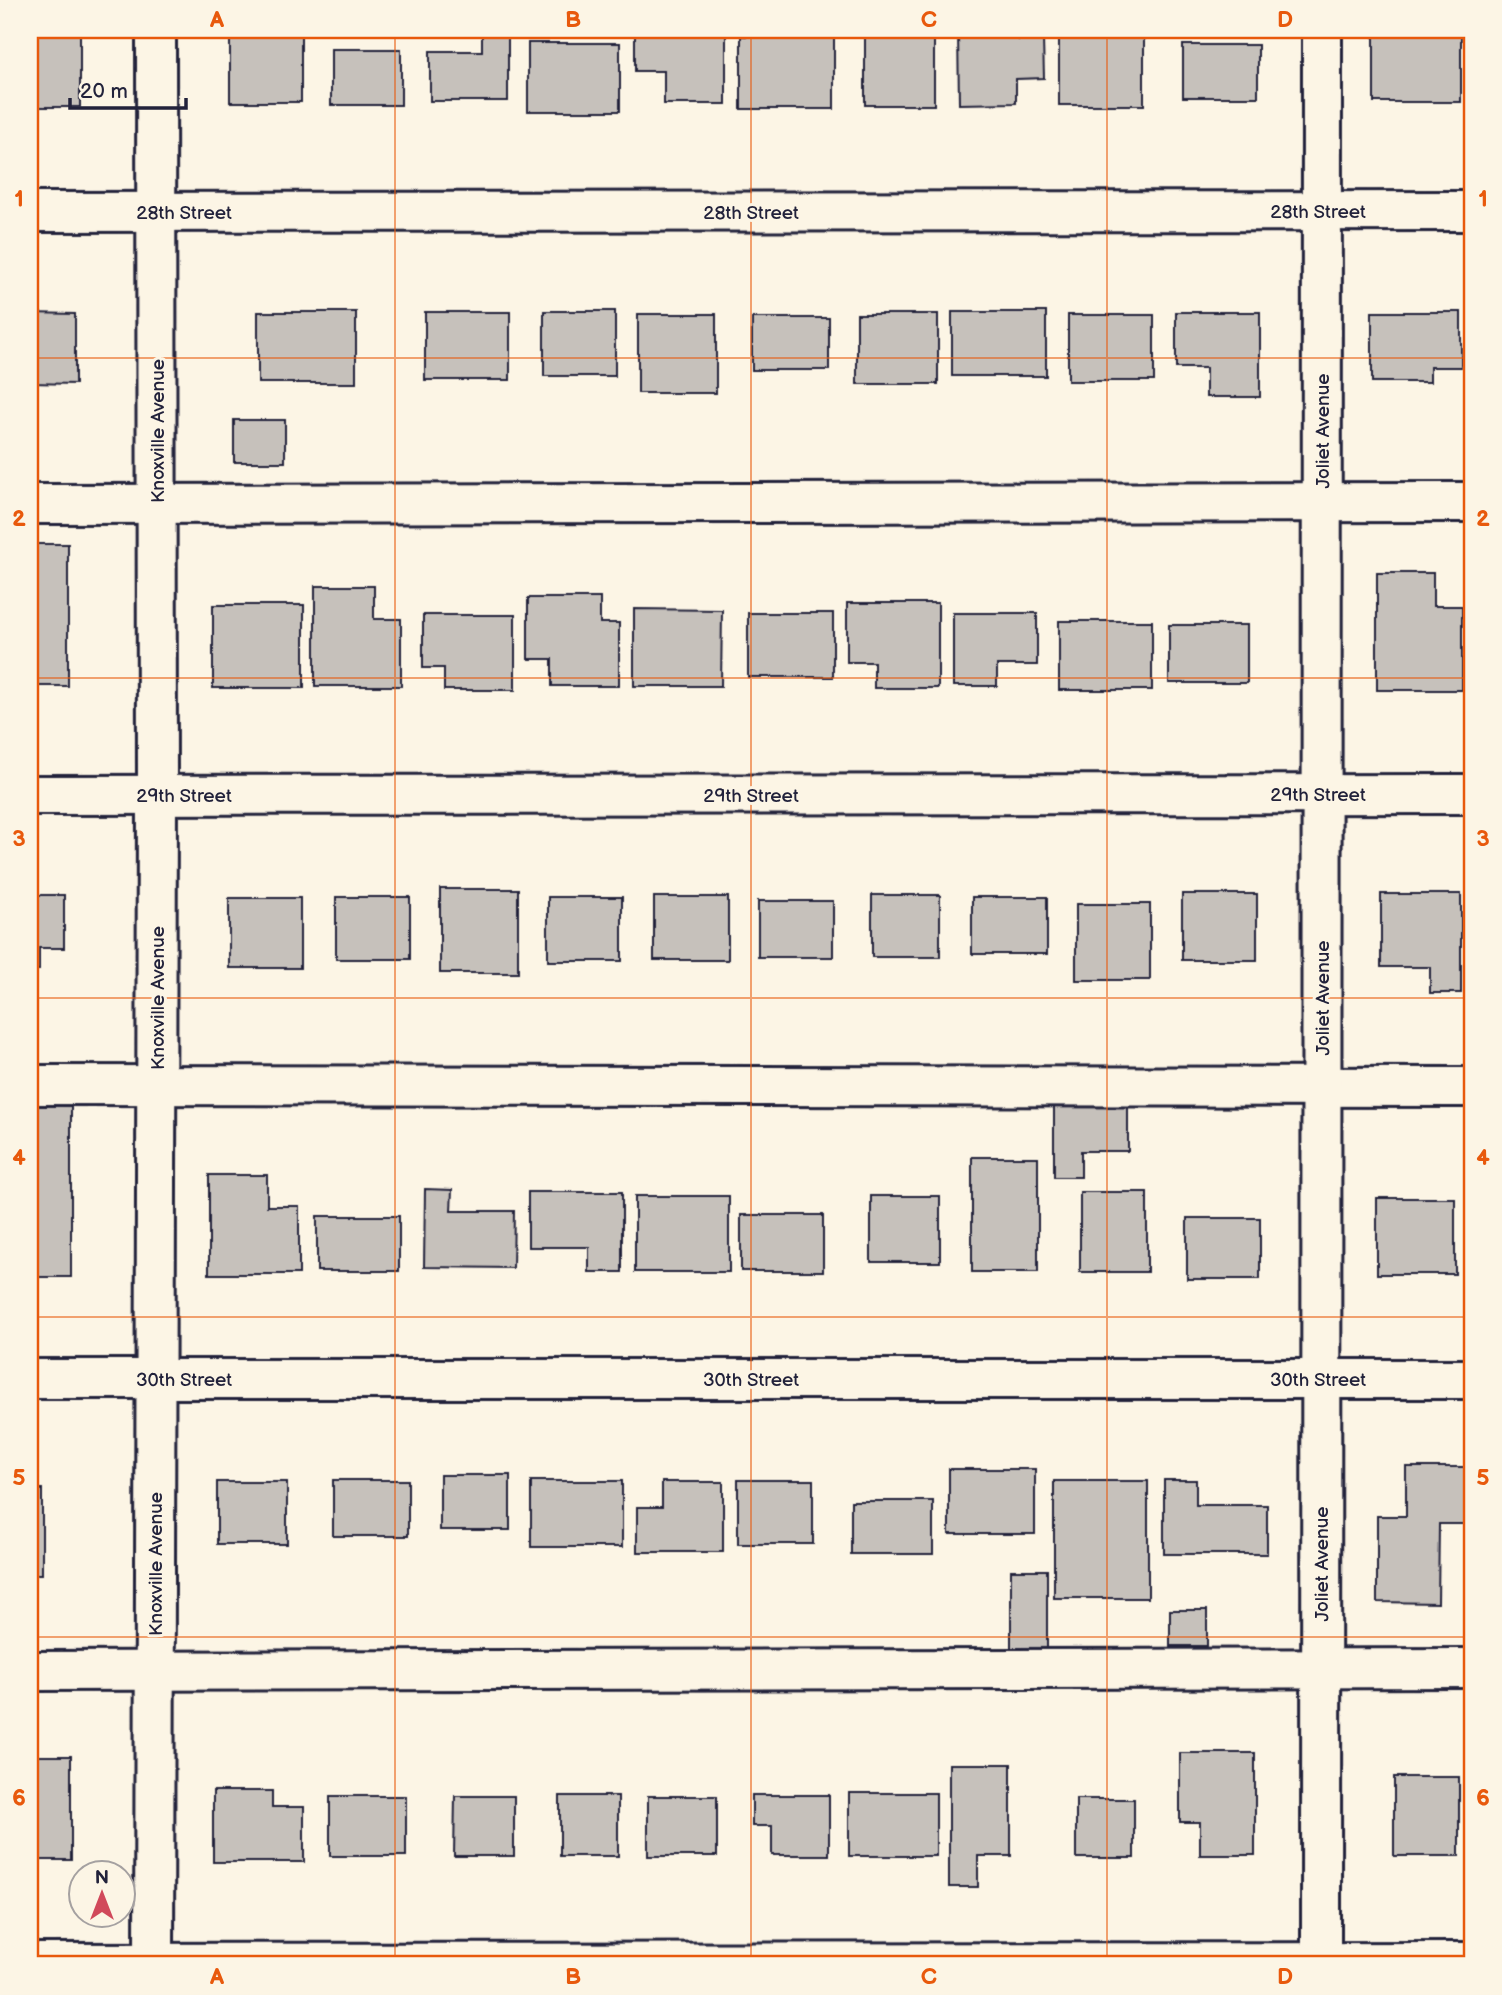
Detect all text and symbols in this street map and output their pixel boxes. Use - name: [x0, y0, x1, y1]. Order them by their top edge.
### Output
- text: A: [209, 6, 225, 34]
- text: B: [565, 6, 581, 34]
- text: C: [921, 6, 937, 34]
- text: D: [1277, 6, 1293, 34]
- scale bar: [70, 66, 186, 110]
- text: 20 m: [80, 79, 128, 104]
- text: 1: [14, 185, 24, 213]
- text: 1: [1478, 185, 1488, 213]
- street label: 28th Street: [1270, 201, 1366, 224]
- street label: 28th Street: [136, 202, 232, 225]
- street label: 28th Street: [703, 202, 799, 225]
- street label: Knoxville Avenue: [147, 359, 170, 503]
- street label: Joliet Avenue: [1312, 373, 1335, 489]
- text: 2: [12, 505, 26, 533]
- text: 2: [1476, 505, 1490, 533]
- street label: 29th Street: [1270, 784, 1366, 807]
- street label: 29th Street: [136, 785, 232, 808]
- street label: 29th Street: [703, 785, 799, 808]
- text: 3: [12, 825, 26, 853]
- text: 3: [1476, 825, 1490, 853]
- street label: Knoxville Avenue: [147, 926, 170, 1070]
- street label: Joliet Avenue: [1312, 940, 1335, 1056]
- text: 4: [12, 1144, 26, 1172]
- text: 4: [1476, 1144, 1490, 1172]
- street label: 30th Street: [136, 1369, 232, 1392]
- street label: 30th Street: [703, 1369, 799, 1392]
- street label: 30th Street: [1270, 1369, 1366, 1392]
- text: 5: [12, 1464, 26, 1492]
- text: 5: [1476, 1464, 1490, 1492]
- street label: Knoxville Avenue: [145, 1492, 168, 1636]
- street label: Joliet Avenue: [1311, 1506, 1334, 1622]
- text: 6: [12, 1784, 26, 1812]
- text: 6: [1476, 1784, 1490, 1812]
- north arrow: [66, 1858, 136, 1928]
- text: N: [95, 1867, 109, 1890]
- text: A: [209, 1963, 225, 1991]
- text: B: [565, 1963, 581, 1991]
- text: C: [921, 1963, 937, 1991]
- text: D: [1277, 1963, 1293, 1991]

